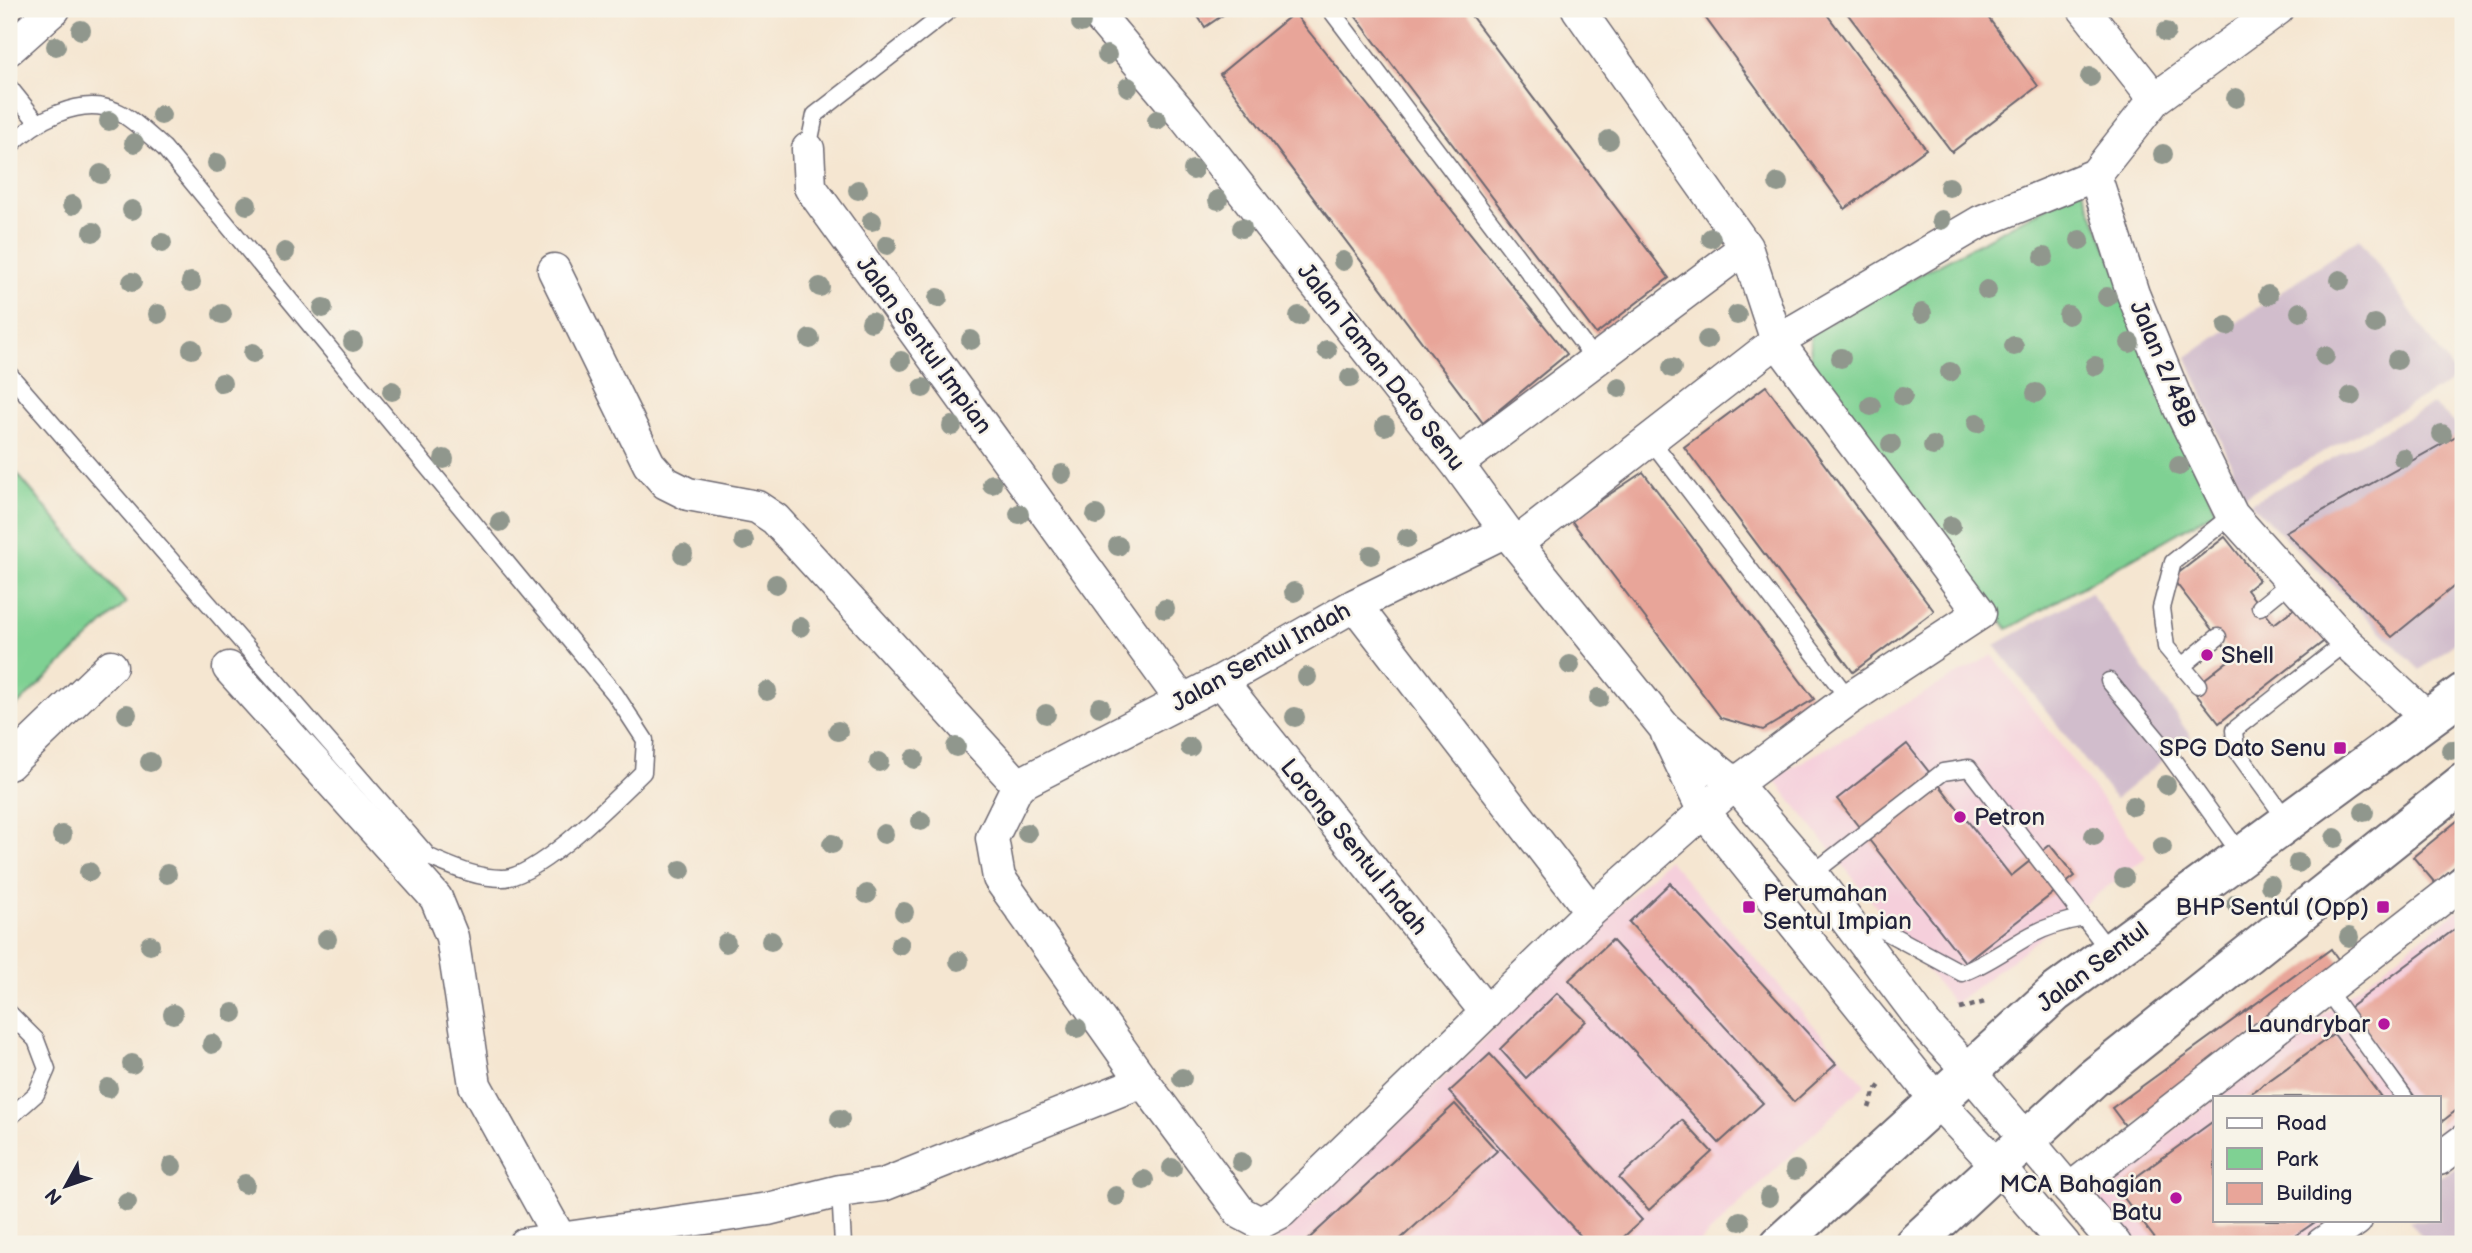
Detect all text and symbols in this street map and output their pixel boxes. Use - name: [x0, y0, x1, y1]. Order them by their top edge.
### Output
- street label: Jalan Sentul Impian: [850, 250, 998, 440]
- street label: Jalan Taman Dato Senu: [1291, 258, 1471, 476]
- street label: Jalan 2/48B: [2123, 296, 2203, 432]
- street label: Jalan Sentul Indah: [1166, 596, 1356, 718]
- place label: Shell: [2221, 641, 2274, 670]
- marker: Shell: [2199, 647, 2215, 663]
- place label: SPG Dato Senu: [2159, 734, 2326, 763]
- marker: SPG Dato Senu: [2332, 740, 2348, 756]
- street label: Lorong Sentul Indah: [1274, 753, 1434, 941]
- place label: Petron: [1974, 803, 2045, 832]
- marker: Petron: [1952, 809, 1968, 825]
- place label: Perumahan Sentul Impian: [1763, 879, 1912, 936]
- place label: BHP Sentul (Opp): [2176, 893, 2369, 922]
- marker: Perumahan Sentul Impian: [1741, 899, 1757, 915]
- marker: BHP Sentul (Opp): [2375, 899, 2391, 915]
- street label: Jalan Sentul: [2031, 916, 2155, 1018]
- place label: Laundrybar: [2246, 1010, 2370, 1039]
- marker: Laundrybar: [2376, 1016, 2392, 1032]
- legend: [2213, 1096, 2440, 1222]
- text: Road: [2276, 1111, 2327, 1136]
- text: Park: [2276, 1147, 2319, 1172]
- north arrow: [32, 1152, 102, 1222]
- place label: MCA Bahagian Batu: [2000, 1170, 2162, 1227]
- text: Building: [2276, 1181, 2352, 1206]
- text: N: [41, 1183, 68, 1209]
- marker: MCA Bahagian Batu: [2168, 1190, 2184, 1206]

